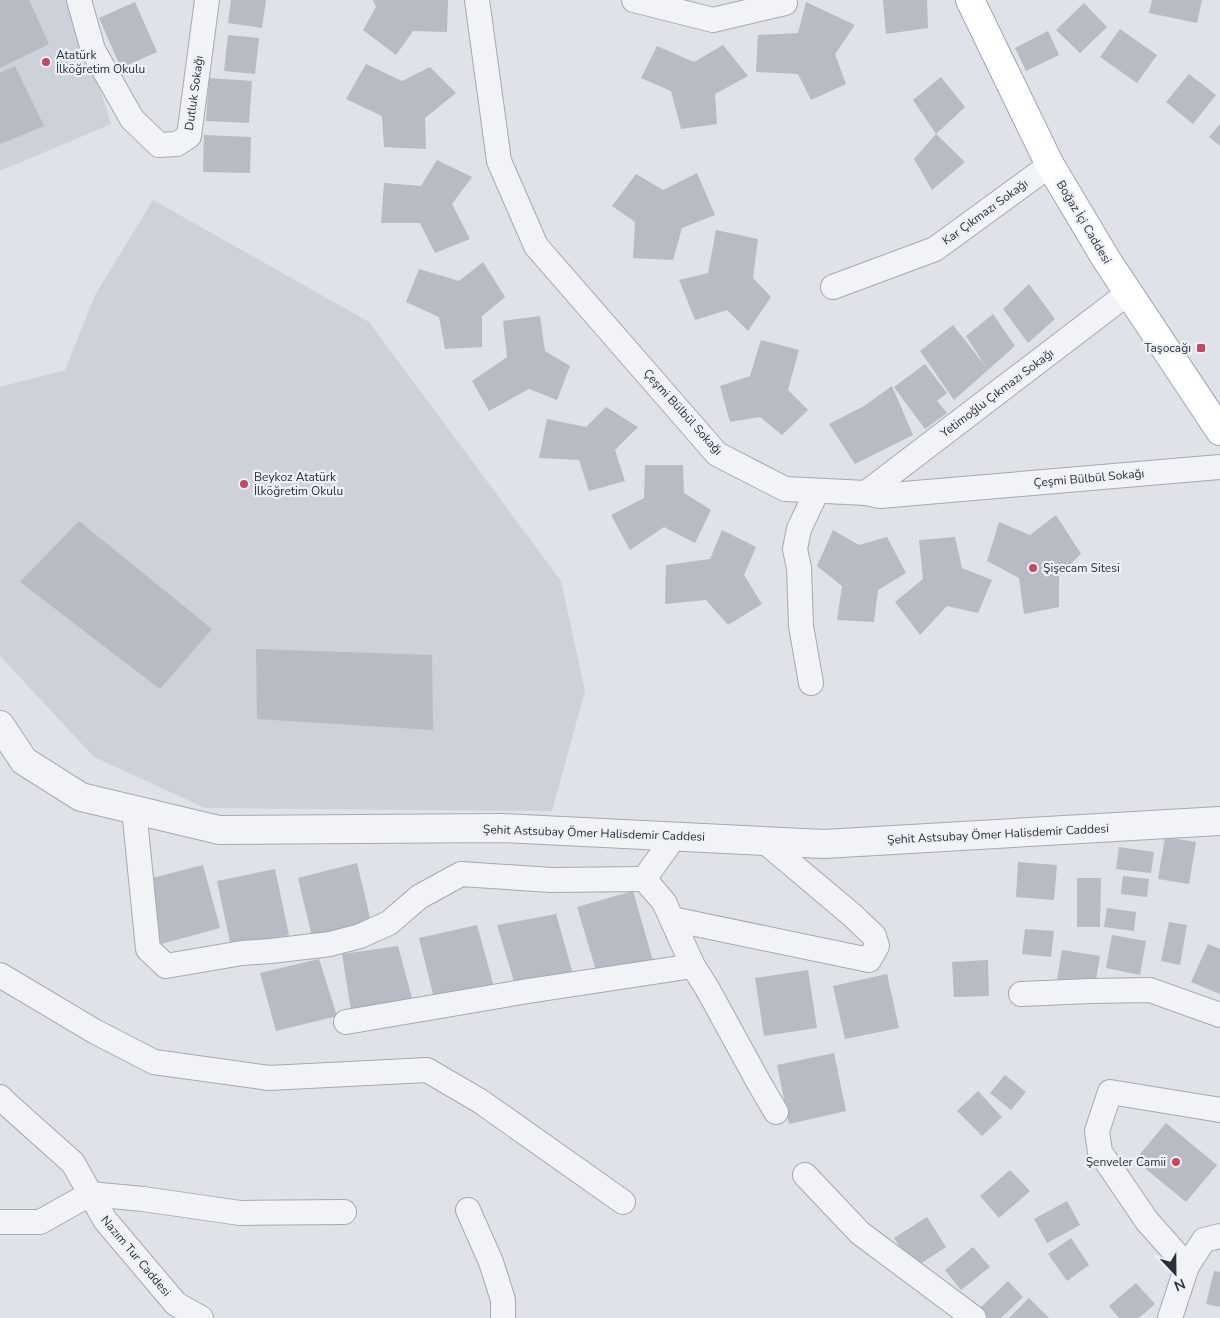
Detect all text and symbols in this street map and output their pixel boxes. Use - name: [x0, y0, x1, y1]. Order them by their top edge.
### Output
- place label: Atatürk İlköğretim Okulu: [56, 47, 145, 77]
- street label: Dutluk Sokağı: [181, 55, 207, 131]
- marker: Atatürk İlköğretim Okulu: [40, 56, 52, 68]
- street label: Kar Çıkmazı Sokağı: [939, 175, 1031, 249]
- street label: Boğaz İçi Caddesi: [1053, 177, 1115, 267]
- place label: Taşocağı: [1144, 340, 1191, 356]
- marker: Taşocağı: [1195, 342, 1207, 354]
- street label: Yetimoğlu Çıkmazı Sokağı: [936, 345, 1057, 442]
- street label: Çeşmi Bülbül Sokağı: [640, 365, 726, 459]
- street label: Çeşmi Bülbül Sokağı: [1033, 465, 1145, 491]
- place label: Beykoz Atatürk İlköğretim Okulu: [254, 469, 343, 499]
- marker: Beykoz Atatürk İlköğretim Okulu: [238, 478, 250, 490]
- place label: Şişecam Sitesi: [1043, 560, 1120, 576]
- marker: Şişecam Sitesi: [1027, 562, 1039, 574]
- street label: Şehit Astsubay Ömer Halisdemir Caddesi: [887, 820, 1109, 848]
- street label: Şehit Astsubay Ömer Halisdemir Caddesi: [483, 821, 705, 845]
- place label: Şenveler Camii: [1086, 1154, 1166, 1170]
- marker: Şenveler Camii: [1170, 1156, 1182, 1168]
- street label: Nazım Tur Caddesi: [98, 1212, 174, 1300]
- north arrow: [1150, 1248, 1200, 1298]
- text: N: [1171, 1274, 1188, 1295]

